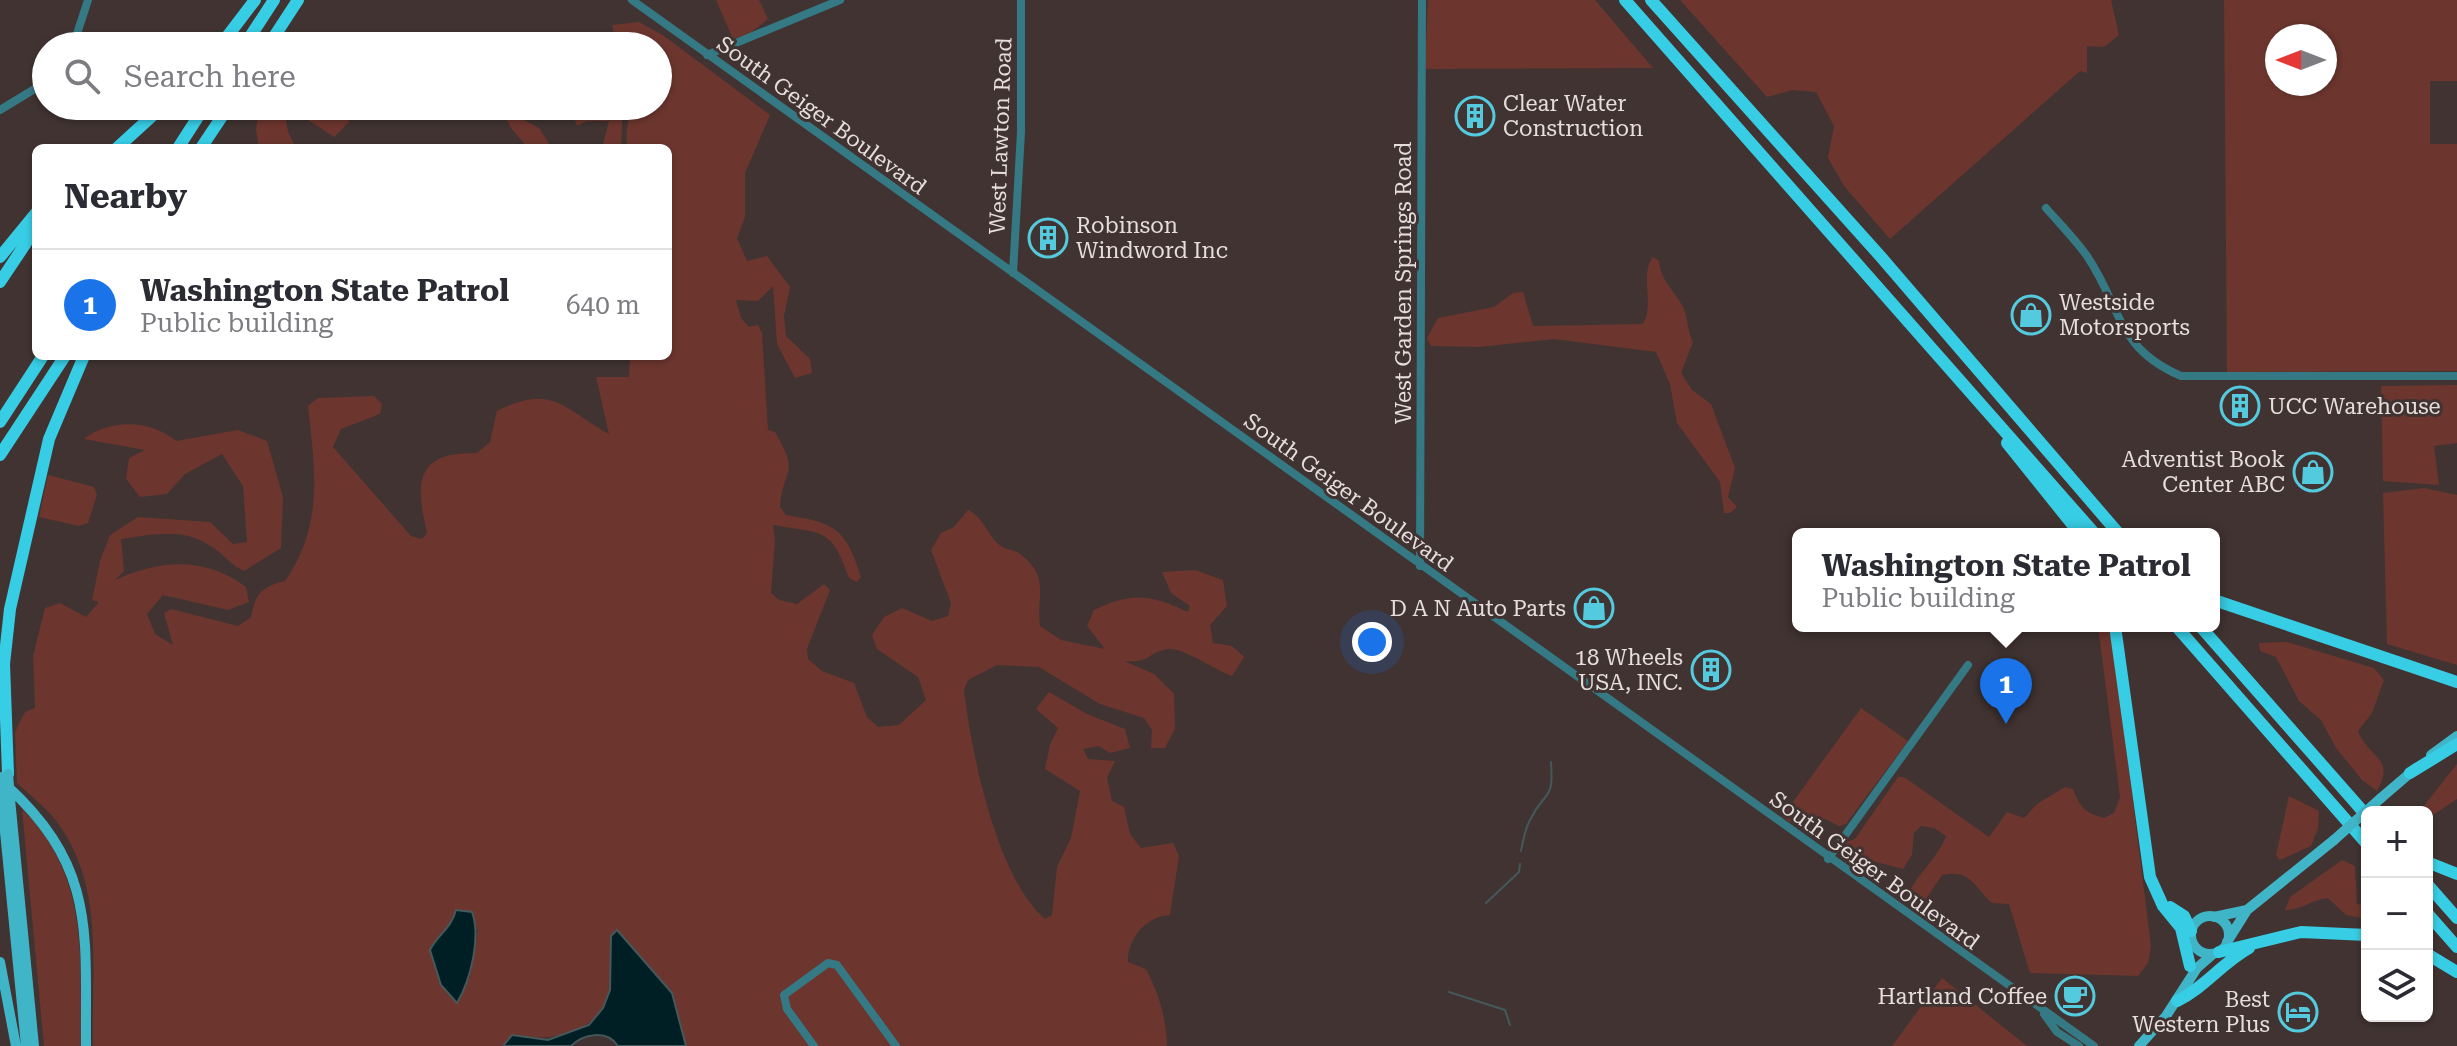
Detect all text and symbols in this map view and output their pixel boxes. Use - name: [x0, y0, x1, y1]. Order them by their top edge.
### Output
- north arrow: [2265, 24, 2337, 96]
- street label: South Geiger Boulevard: [712, 31, 931, 200]
- search box: [32, 32, 672, 120]
- street label: West Lawton Road: [985, 37, 1016, 235]
- icon: search: [60, 54, 104, 98]
- text: Search here: [124, 59, 296, 94]
- place label: Clear Water Construction: [1503, 91, 1643, 141]
- building icon: Clear Water Construction: [1454, 95, 1496, 137]
- street label: West Garden Springs Road: [1391, 142, 1416, 424]
- text: Nearby: [64, 176, 187, 216]
- place label: Robinson Windword Inc: [1076, 213, 1228, 263]
- building icon: Robinson Windword Inc: [1027, 217, 1069, 259]
- text: Washington State Patrol: [140, 273, 509, 308]
- text: 1: [83, 290, 97, 320]
- text: 640 m: [566, 290, 640, 320]
- place label: Westside Motorsports: [2059, 290, 2190, 340]
- shop icon: Westside Motorsports: [2010, 294, 2052, 336]
- text: Public building: [140, 308, 333, 338]
- building icon: UCC Warehouse: [2219, 385, 2261, 427]
- place label: UCC Warehouse: [2268, 394, 2441, 419]
- street label: South Geiger Boulevard: [1239, 408, 1458, 577]
- place label: Adventist Book Center ABC: [2122, 447, 2285, 497]
- shop icon: Adventist Book Center ABC: [2292, 451, 2334, 493]
- popup: [1792, 528, 2220, 632]
- text: Washington State Patrol: [1821, 548, 2191, 583]
- text: Public building: [1821, 583, 2015, 613]
- shop icon: D A N Auto Parts: [1573, 587, 1615, 629]
- place label: D A N Auto Parts: [1390, 596, 1566, 621]
- your location: [1352, 622, 1392, 662]
- place label: 18 Wheels USA, INC.: [1575, 645, 1683, 695]
- building icon: 18 Wheels USA, INC.: [1690, 649, 1732, 691]
- pin: 1: [1980, 658, 2032, 724]
- street label: South Geiger Boulevard: [1765, 786, 1984, 955]
- map controls: [2361, 806, 2433, 1022]
- button: +: [2361, 806, 2433, 878]
- button: −: [2361, 878, 2433, 950]
- button: layers: [2361, 950, 2433, 1022]
- cafe icon: Hartland Coffee: [2054, 975, 2096, 1017]
- place label: Hartland Coffee: [1877, 984, 2047, 1009]
- place label: Best Western Plus: [2132, 987, 2270, 1037]
- hotel icon: Best Western Plus: [2277, 991, 2319, 1033]

